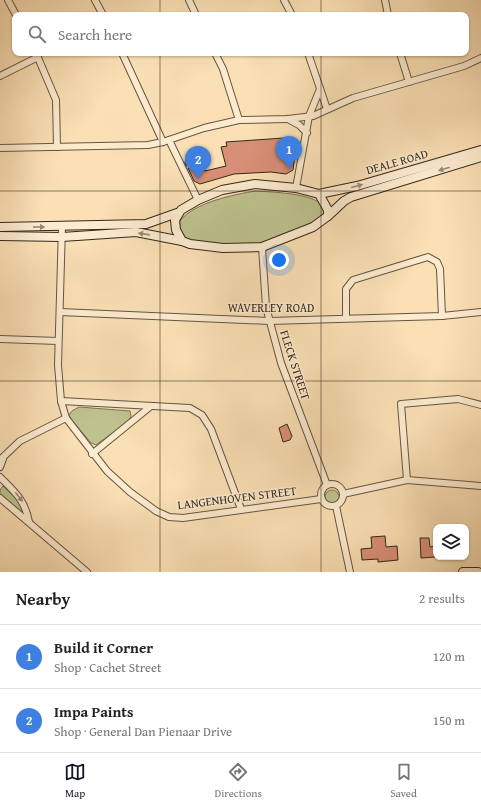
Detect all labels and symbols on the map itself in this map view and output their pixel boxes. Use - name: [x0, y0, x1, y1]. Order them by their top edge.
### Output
- pin: 1: [276, 136, 302, 169]
- street label: DEALE ROAD: [364, 145, 430, 178]
- pin: 2: [185, 146, 211, 179]
- one-way arrow: [437, 166, 449, 172]
- one-way arrow: [351, 183, 363, 189]
- one-way arrow: [33, 223, 45, 230]
- one-way arrow: [138, 230, 150, 237]
- your location: [269, 250, 289, 270]
- street label: WAVERLEY ROAD: [228, 299, 314, 316]
- street label: FLECK STREET: [276, 328, 315, 402]
- street label: LANGENHOVEN STREET: [177, 482, 298, 513]
- one-way arrow: [15, 491, 23, 502]

